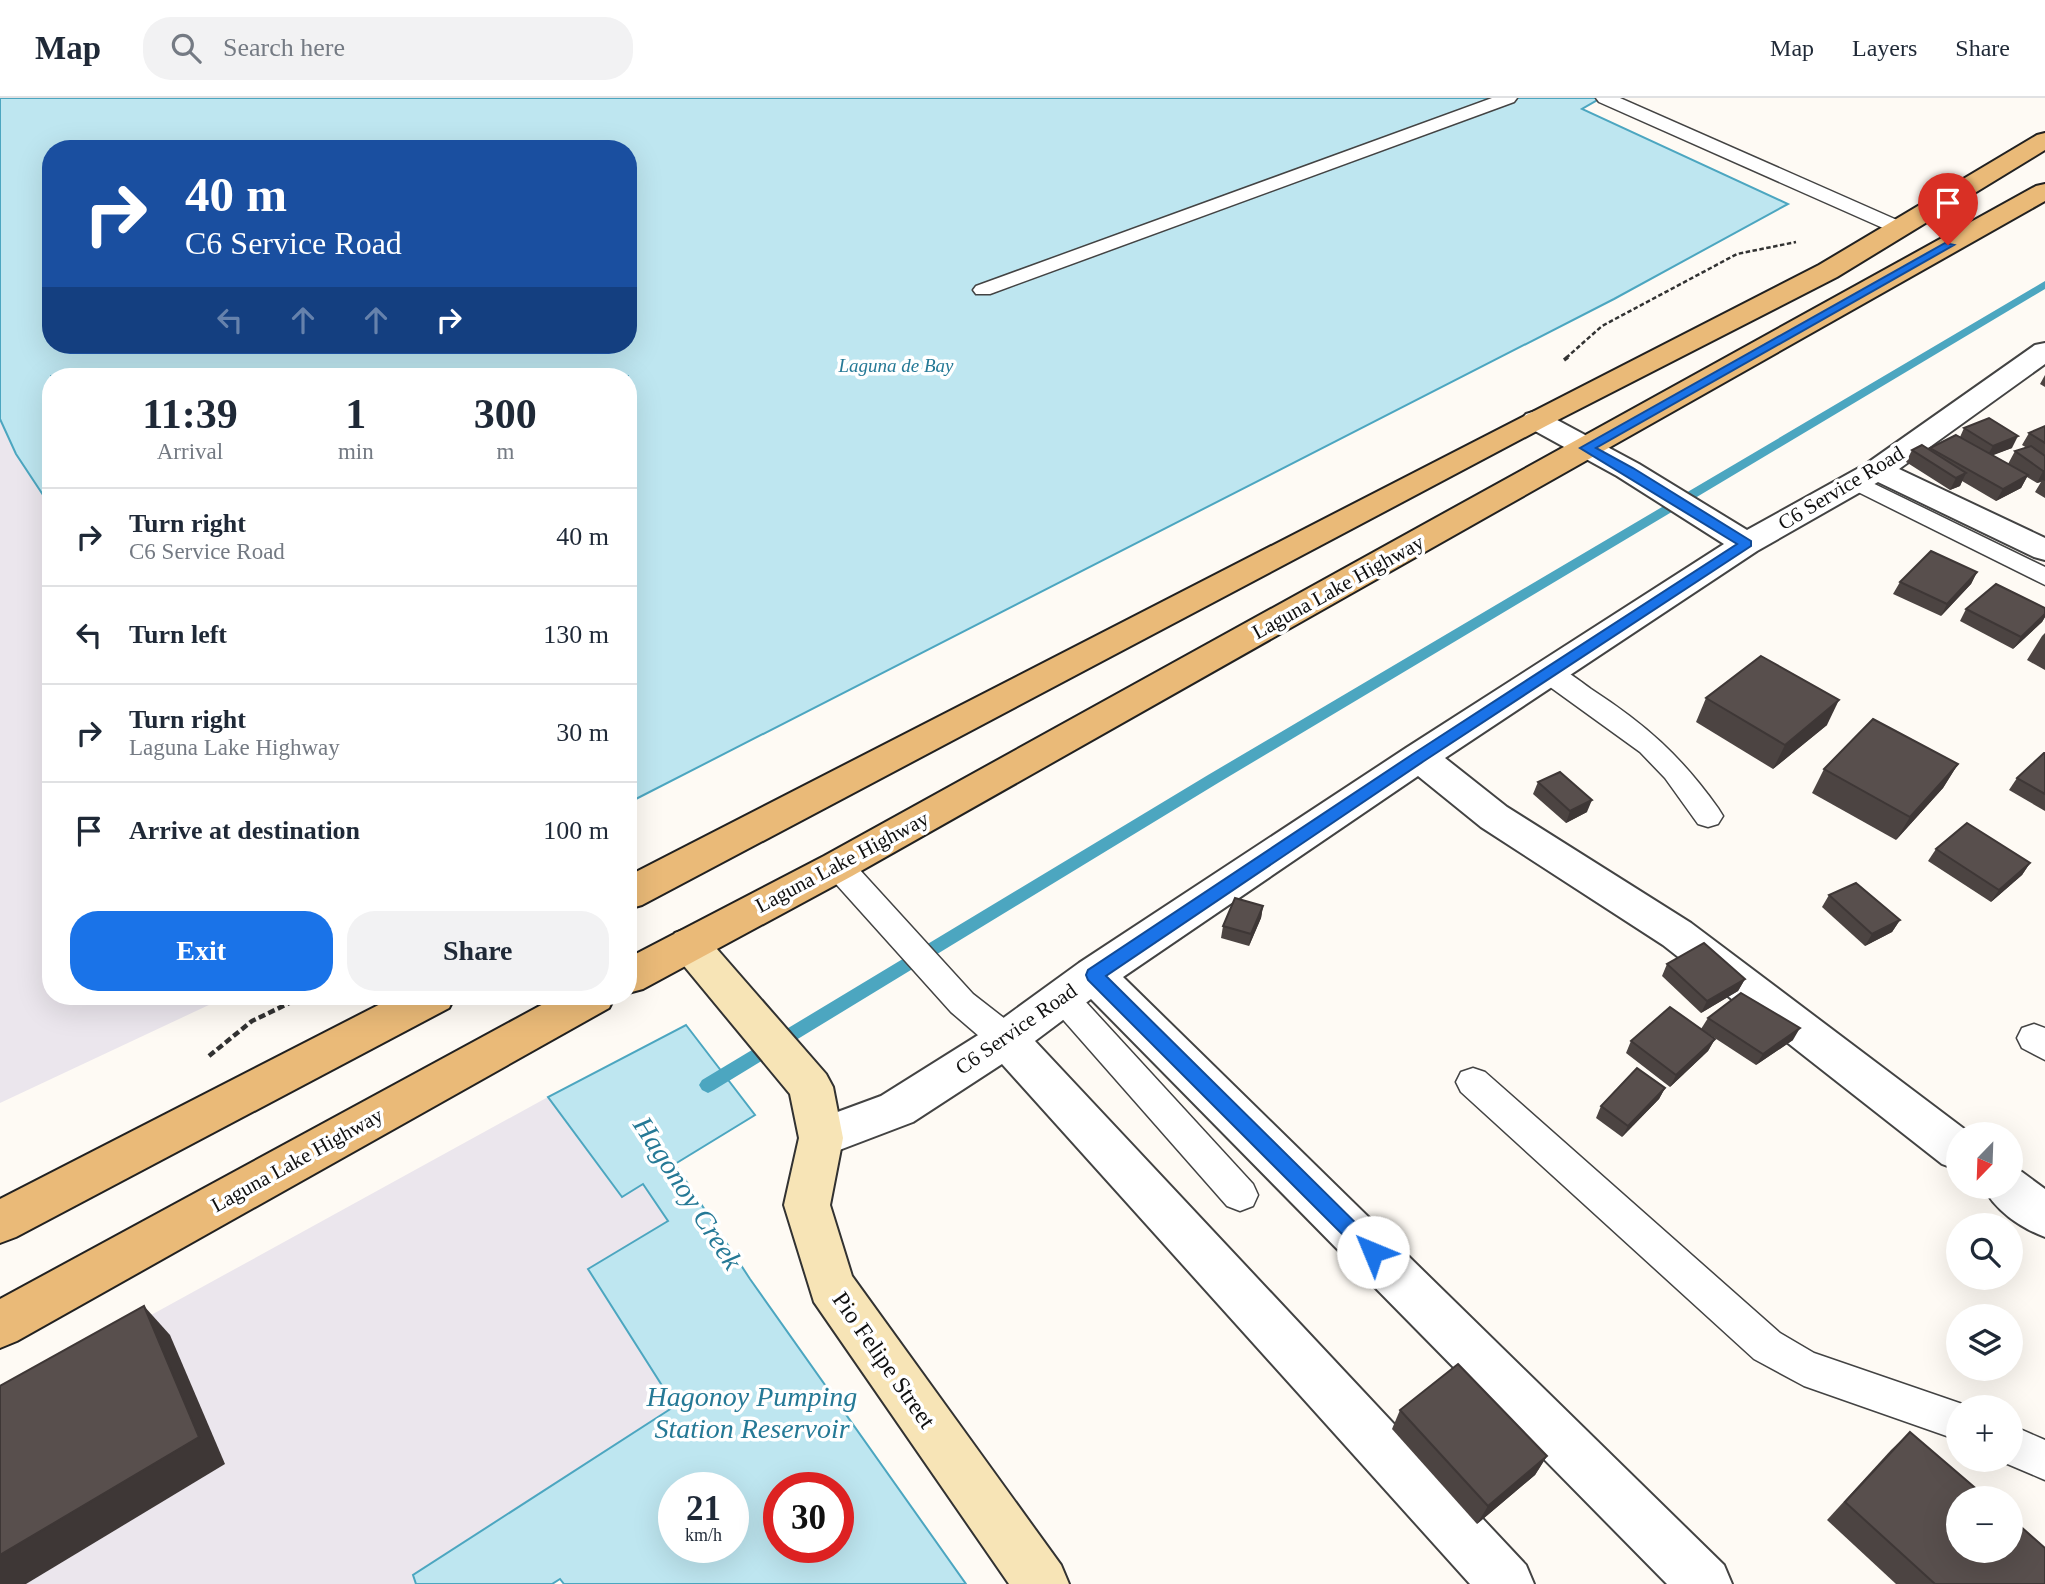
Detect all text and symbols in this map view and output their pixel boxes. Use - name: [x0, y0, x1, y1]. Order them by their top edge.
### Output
- search box: [143, 17, 633, 80]
- icon: search: [167, 29, 205, 67]
- text: Map: [35, 30, 101, 66]
- text: Search here: [223, 33, 345, 62]
- text: Map: [1770, 35, 1814, 61]
- text: Layers: [1852, 35, 1917, 61]
- text: Share: [1955, 35, 2010, 61]
- text: 40 m: [185, 167, 287, 222]
- icon: right: [70, 168, 161, 259]
- pin: [1918, 173, 1978, 245]
- icon: arrive: [1929, 184, 1967, 222]
- text: C6 Service Road: [185, 225, 402, 261]
- icon: left: [211, 301, 249, 339]
- icon: ahead: [284, 301, 322, 339]
- icon: ahead: [357, 301, 395, 339]
- icon: right: [430, 301, 468, 339]
- water label: Laguna de Bay: [837, 355, 954, 376]
- text: 11:39: [142, 391, 238, 437]
- text: 1: [345, 391, 366, 437]
- text: 300: [474, 391, 537, 437]
- text: Arrival: [157, 439, 223, 464]
- text: min: [338, 439, 374, 464]
- text: m: [496, 439, 514, 464]
- street label: C6 Service Road: [1774, 441, 1909, 535]
- text: Turn right: [129, 509, 246, 538]
- icon: right: [70, 518, 108, 556]
- text: 40 m: [556, 522, 609, 551]
- street label: Laguna Lake Highway: [1248, 530, 1428, 644]
- text: C6 Service Road: [129, 539, 285, 564]
- icon: left: [70, 616, 108, 654]
- text: Turn left: [129, 620, 227, 649]
- text: 130 m: [543, 620, 609, 649]
- text: Turn right: [129, 705, 246, 734]
- icon: right: [70, 714, 108, 752]
- text: 30 m: [556, 718, 609, 747]
- text: Laguna Lake Highway: [129, 735, 340, 760]
- street label: Laguna Lake Highway: [751, 806, 933, 918]
- icon: arrive: [70, 812, 108, 850]
- text: Arrive at destination: [129, 816, 360, 845]
- text: 100 m: [543, 816, 609, 845]
- button: Exit: [70, 911, 333, 991]
- button: Share: [347, 911, 609, 991]
- street label: C6 Service Road: [951, 978, 1082, 1080]
- street label: Laguna Lake Highway: [207, 1103, 387, 1217]
- water label: Hagonoy Creek: [627, 1110, 749, 1275]
- north arrow: [1946, 1122, 2023, 1199]
- map controls: [1946, 1122, 2023, 1563]
- button: search: [1946, 1213, 2023, 1290]
- position arrow: [1336, 1215, 1410, 1289]
- street label: Pio Felipe Street: [827, 1287, 941, 1433]
- button: layers: [1946, 1304, 2023, 1381]
- water label: Hagonoy Pumping Station Reservoir: [646, 1381, 857, 1444]
- button: +: [1946, 1395, 2023, 1472]
- speed limit sign: 30: [763, 1472, 854, 1563]
- button: −: [1946, 1486, 2023, 1563]
- text: 21: [686, 1489, 721, 1528]
- text: km/h: [685, 1525, 722, 1545]

